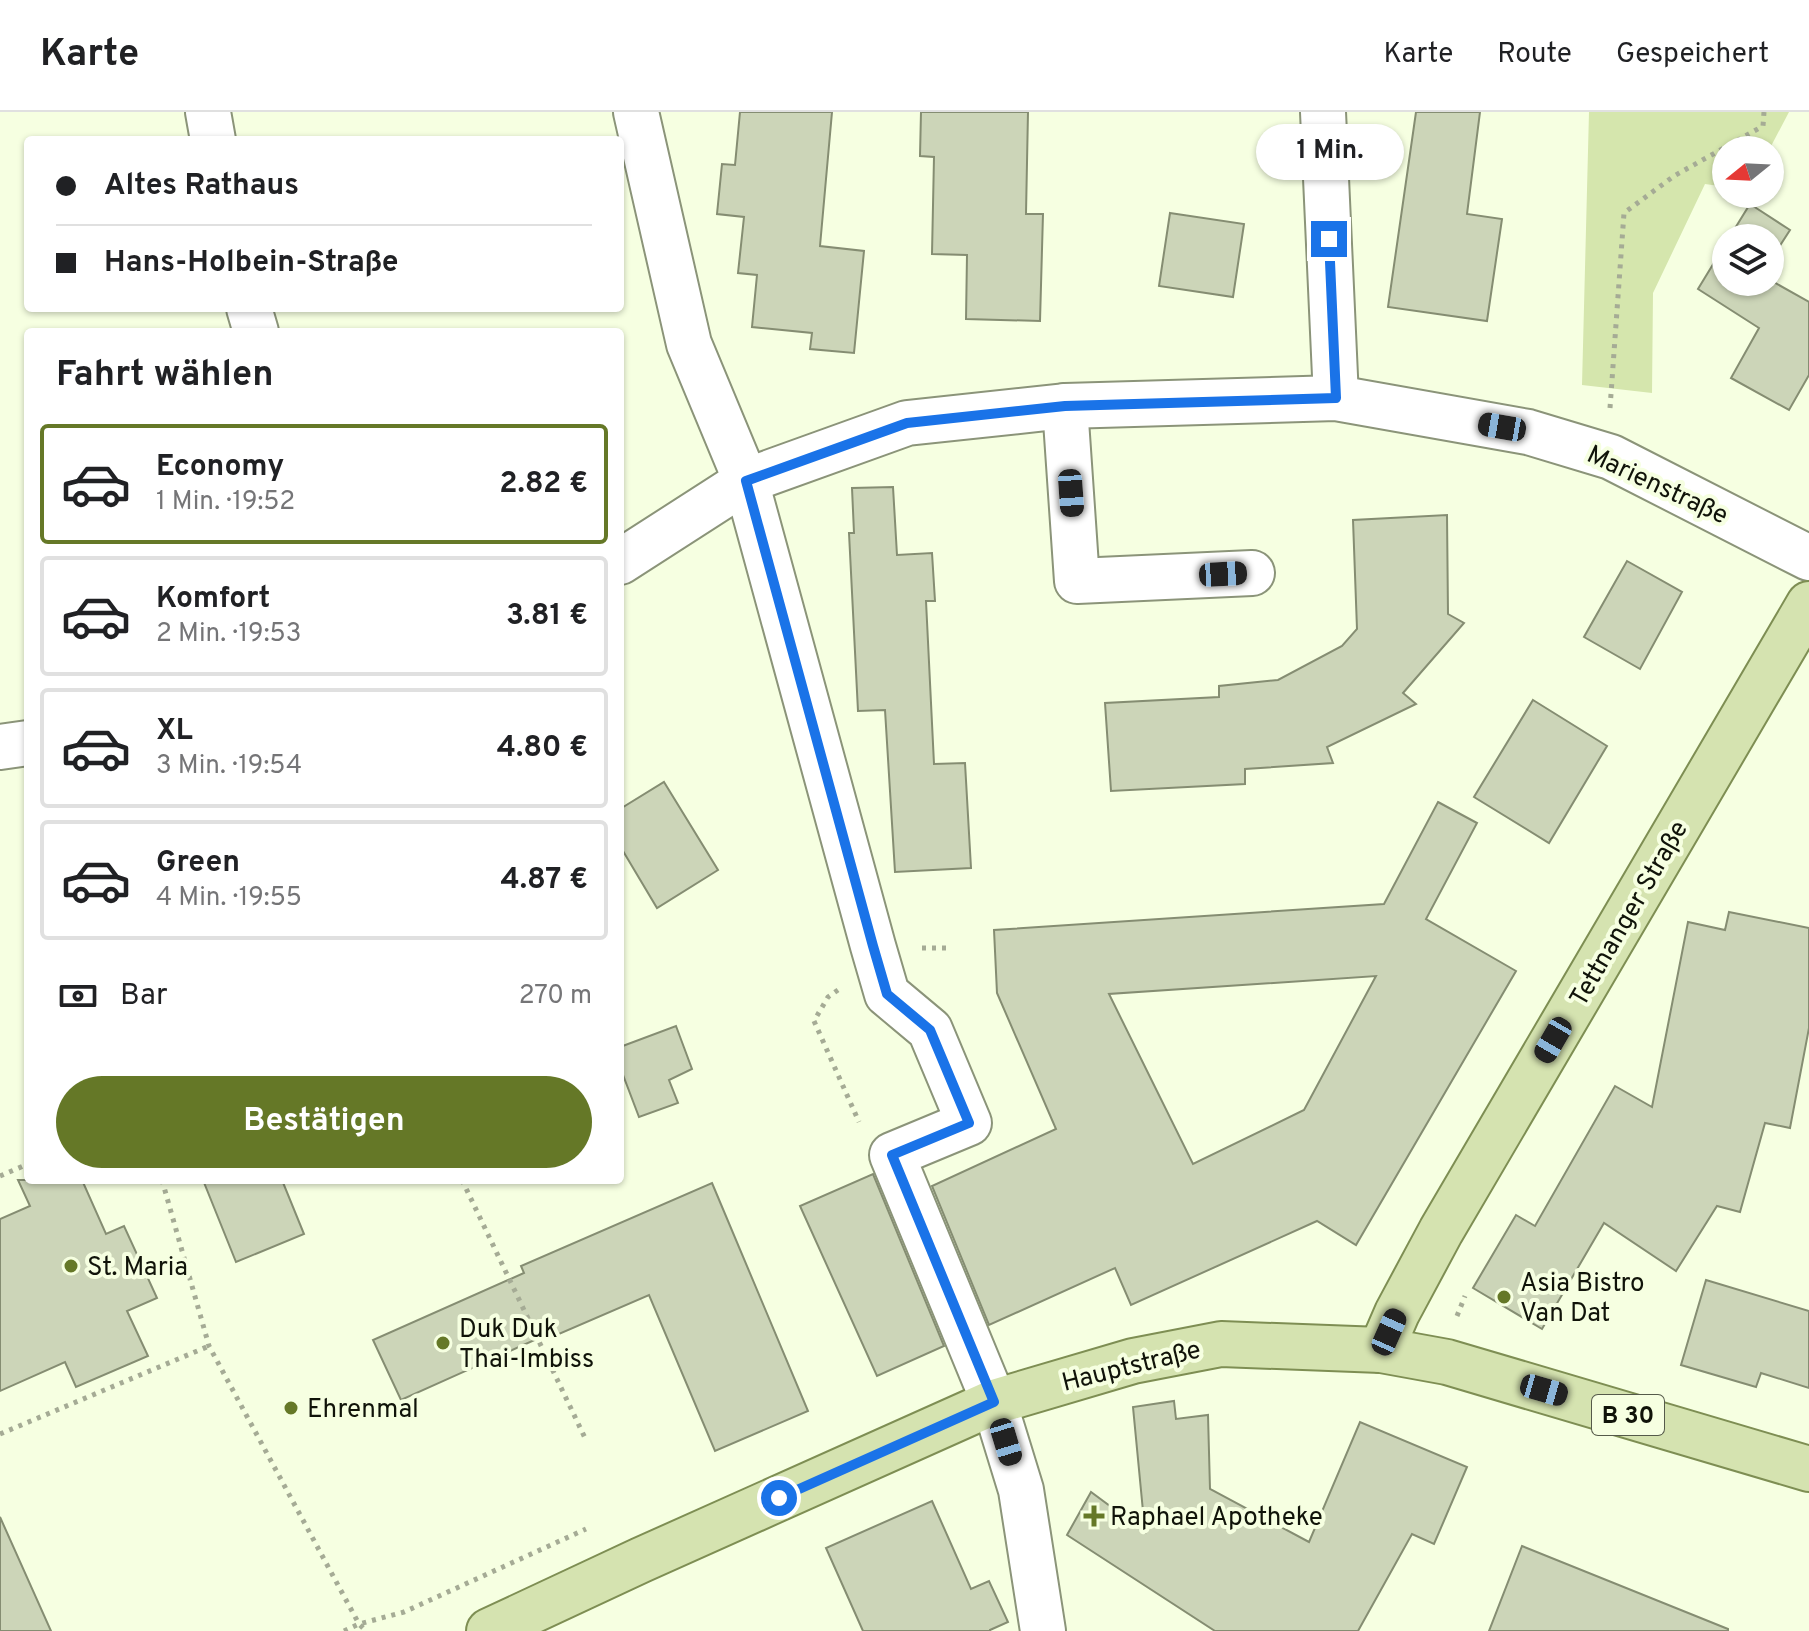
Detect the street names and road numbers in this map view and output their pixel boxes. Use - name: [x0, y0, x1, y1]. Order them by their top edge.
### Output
- street label: Marienstraße: [1581, 439, 1733, 533]
- street label: Tettnanger Straße: [1564, 815, 1697, 1013]
- street label: Hauptstraße: [1059, 1334, 1205, 1401]
- road number: B 30: [1592, 1395, 1664, 1435]

